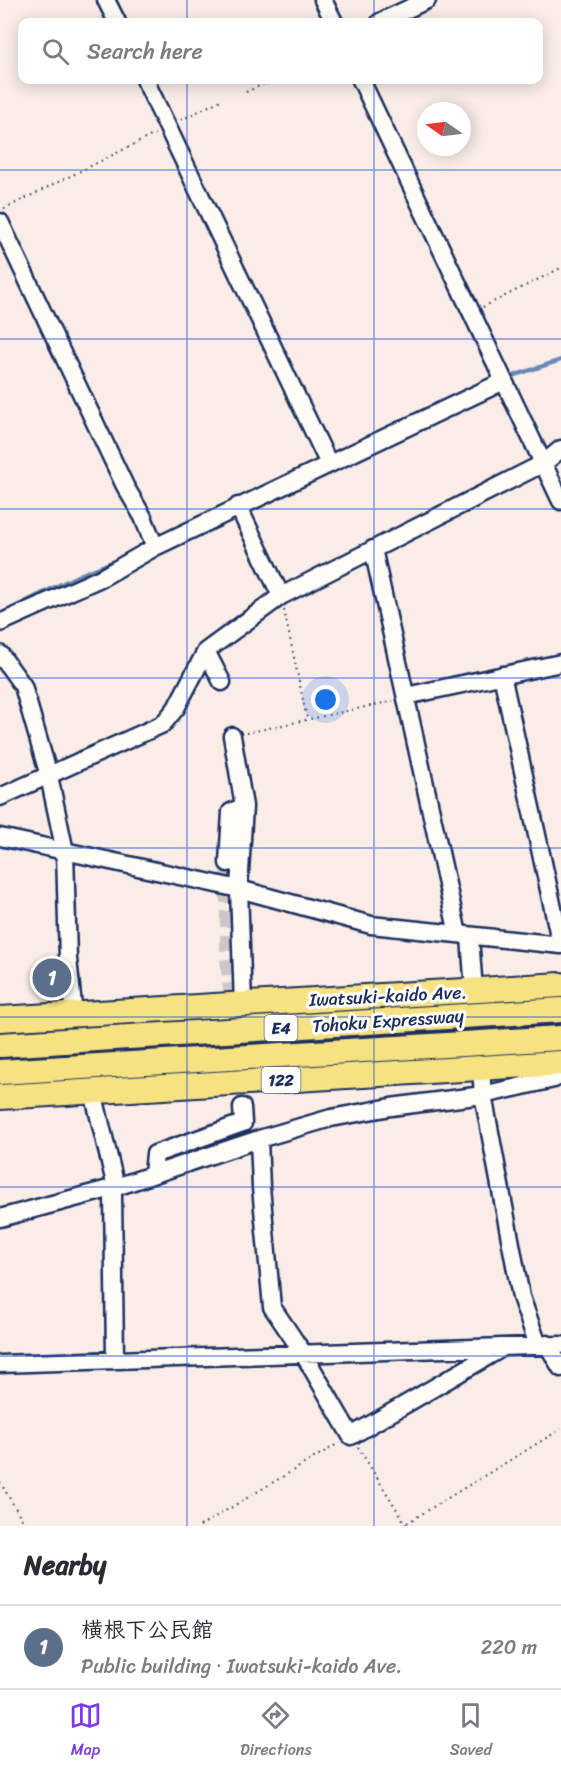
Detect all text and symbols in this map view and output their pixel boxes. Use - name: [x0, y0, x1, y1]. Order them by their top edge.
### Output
- search box: [18, 18, 543, 84]
- text: Search here: [87, 32, 203, 71]
- icon: search: [39, 35, 72, 68]
- north arrow: [417, 102, 471, 156]
- your location: [311, 685, 340, 714]
- pin: 1: [32, 956, 72, 1000]
- street label: Iwatsuki-kaido Ave.: [307, 976, 468, 1016]
- street label: Tohoku Expressway: [311, 1000, 466, 1042]
- road number: E4: [264, 1015, 298, 1041]
- road number: 122: [262, 1067, 300, 1093]
- text: Nearby: [24, 1542, 106, 1588]
- text: 横根下公民館: [81, 1610, 213, 1649]
- text: 1: [39, 1630, 48, 1665]
- text: 220 m: [481, 1630, 537, 1665]
- text: Public building · Iwatsuki-kaido Ave.: [81, 1649, 402, 1684]
- tab: Map: [69, 1699, 102, 1764]
- tab: Directions: [240, 1699, 312, 1764]
- tab: Saved: [450, 1699, 492, 1764]

